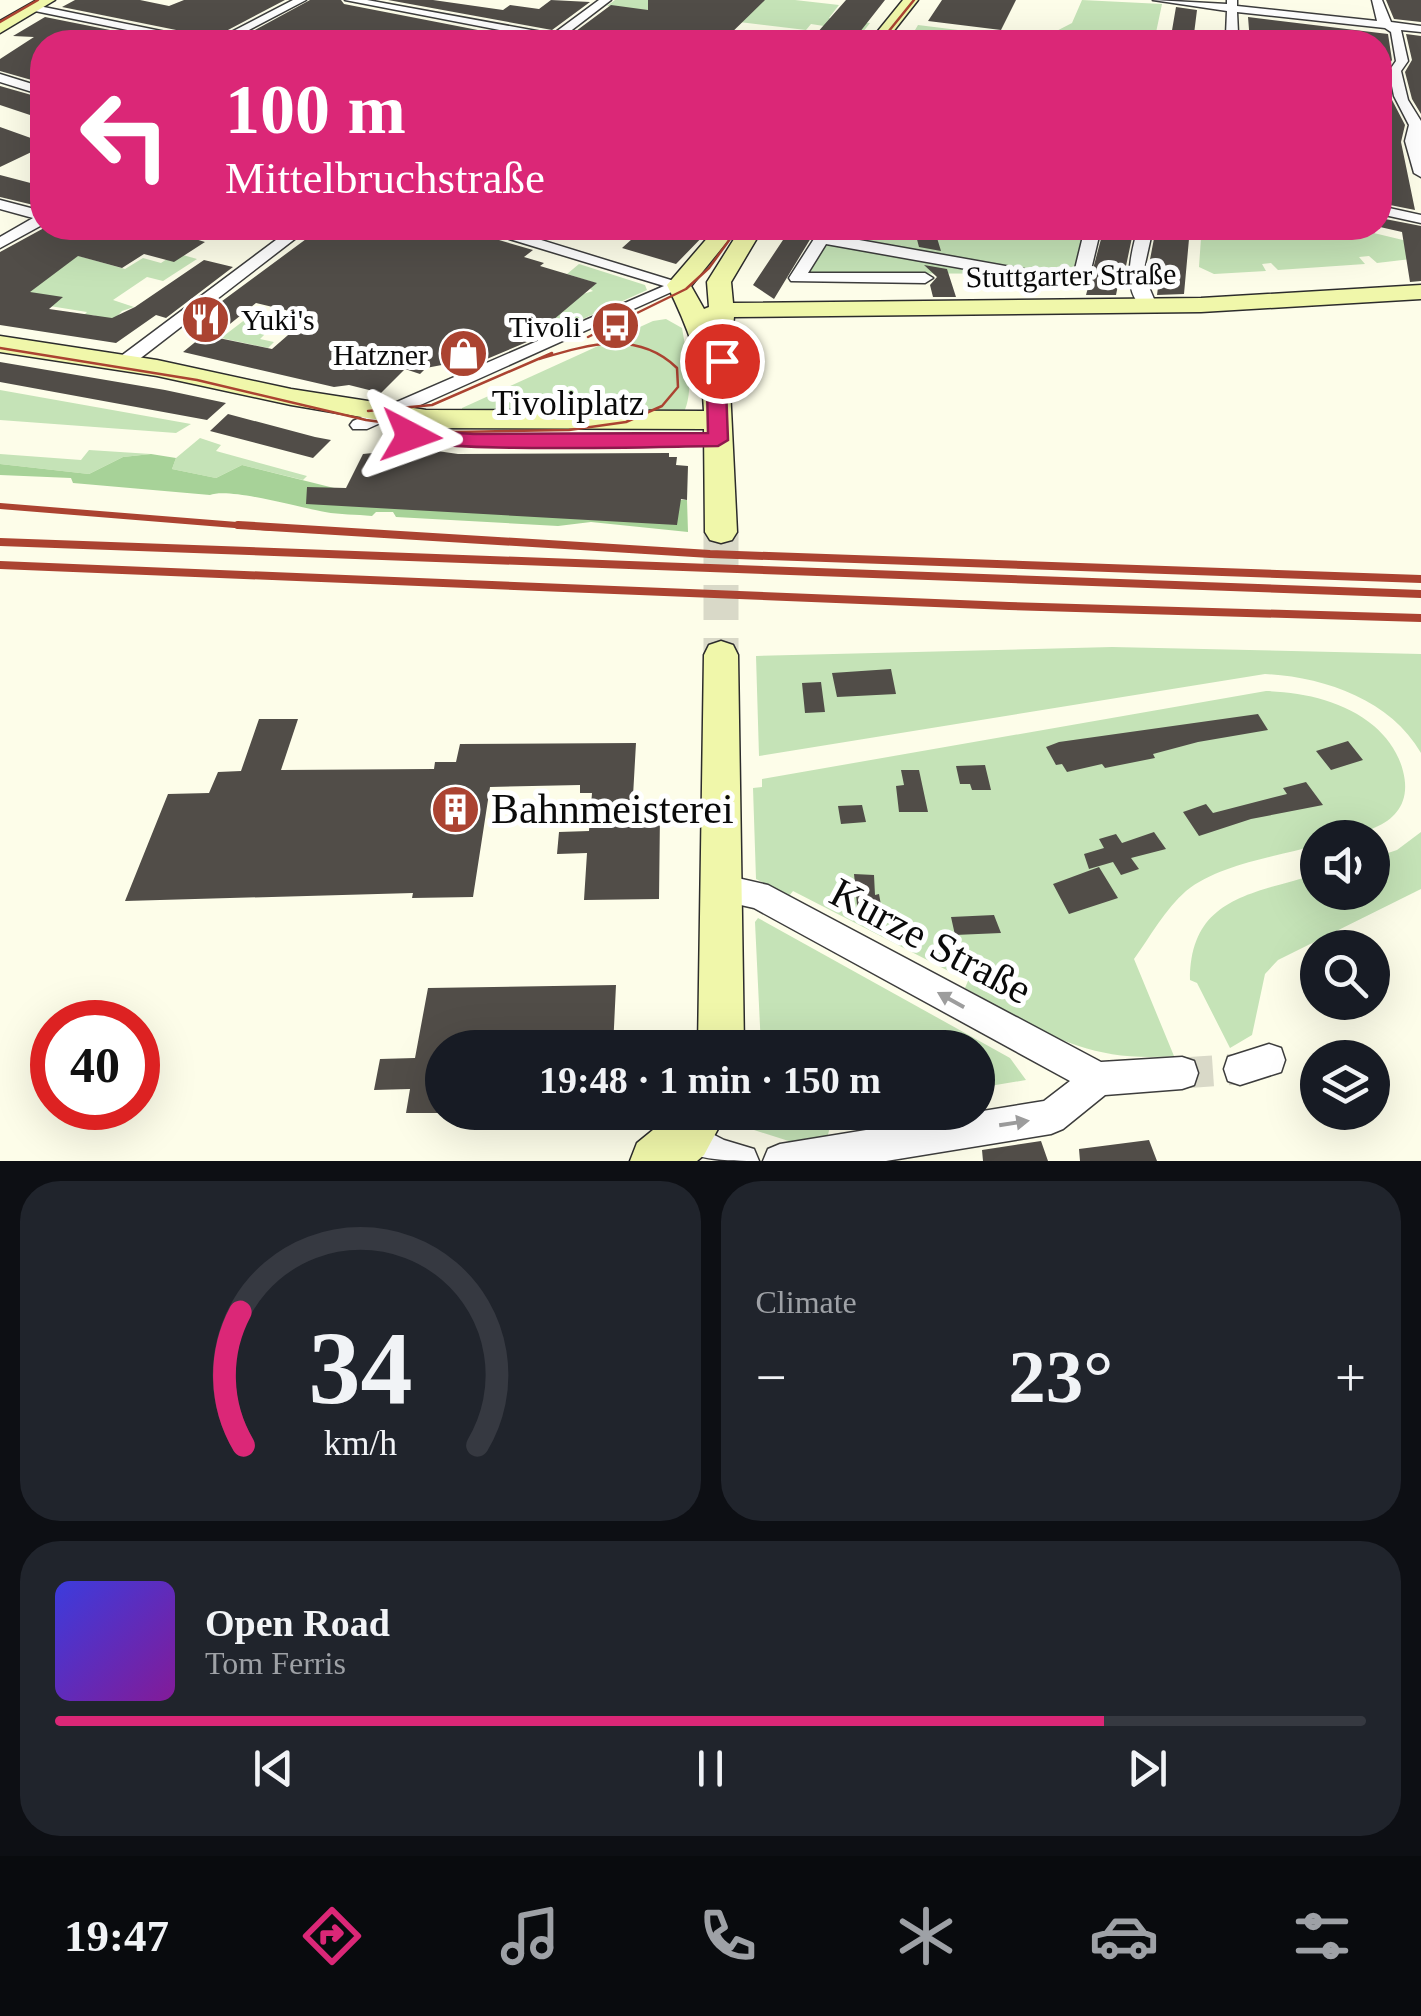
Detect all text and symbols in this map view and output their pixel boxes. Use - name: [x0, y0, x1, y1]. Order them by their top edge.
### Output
- icon: left: [60, 70, 190, 200]
- text: 100 m: [225, 71, 406, 148]
- text: Mittelbruchstraße: [225, 153, 545, 203]
- street label: Stuttgarter Straße: [965, 257, 1177, 293]
- restaurant icon: Yuki's: [180, 293, 232, 345]
- bus stop icon: Tivoli: [590, 300, 642, 352]
- place label: Yuki's: [241, 303, 315, 336]
- place label: Tivoli: [509, 310, 581, 343]
- pin: [680, 319, 765, 404]
- shop icon: Hatzner: [437, 328, 489, 380]
- icon: arrive: [695, 334, 750, 389]
- place label: Hatzner: [333, 338, 428, 371]
- position arrow: [359, 384, 463, 488]
- street label: Tivoliplatz: [492, 384, 644, 423]
- building icon: Bahnmeisterei: [430, 783, 482, 835]
- place label: Bahnmeisterei: [491, 786, 734, 832]
- map controls: [1300, 820, 1390, 1130]
- button: sound: [1300, 820, 1390, 910]
- street label: Kurze Straße: [823, 869, 1039, 1013]
- button: search: [1300, 930, 1390, 1020]
- one-way arrow: [937, 991, 966, 1008]
- speed limit sign: 40: [30, 1000, 160, 1130]
- button: layers: [1300, 1040, 1390, 1130]
- text: 19:48 · 1 min · 150 m: [539, 1059, 881, 1101]
- one-way arrow: [999, 1115, 1030, 1130]
- text: Climate: [756, 1284, 857, 1320]
- text: 34: [308, 1310, 412, 1425]
- text: 23°: [1008, 1335, 1113, 1418]
- text: −: [756, 1347, 787, 1408]
- text: +: [1335, 1347, 1366, 1408]
- text: km/h: [324, 1423, 397, 1463]
- text: Open Road: [205, 1602, 390, 1644]
- text: Tom Ferris: [205, 1645, 346, 1681]
- icon: previous: [246, 1741, 301, 1796]
- icon: pause: [683, 1741, 738, 1796]
- icon: next: [1120, 1741, 1175, 1796]
- icon: directions: [297, 1901, 367, 1971]
- icon: music: [495, 1901, 565, 1971]
- icon: phone: [693, 1901, 763, 1971]
- icon: climate: [891, 1901, 961, 1971]
- icon: car: [1089, 1901, 1159, 1971]
- icon: filters: [1287, 1901, 1357, 1971]
- text: 19:47: [64, 1911, 169, 1961]

